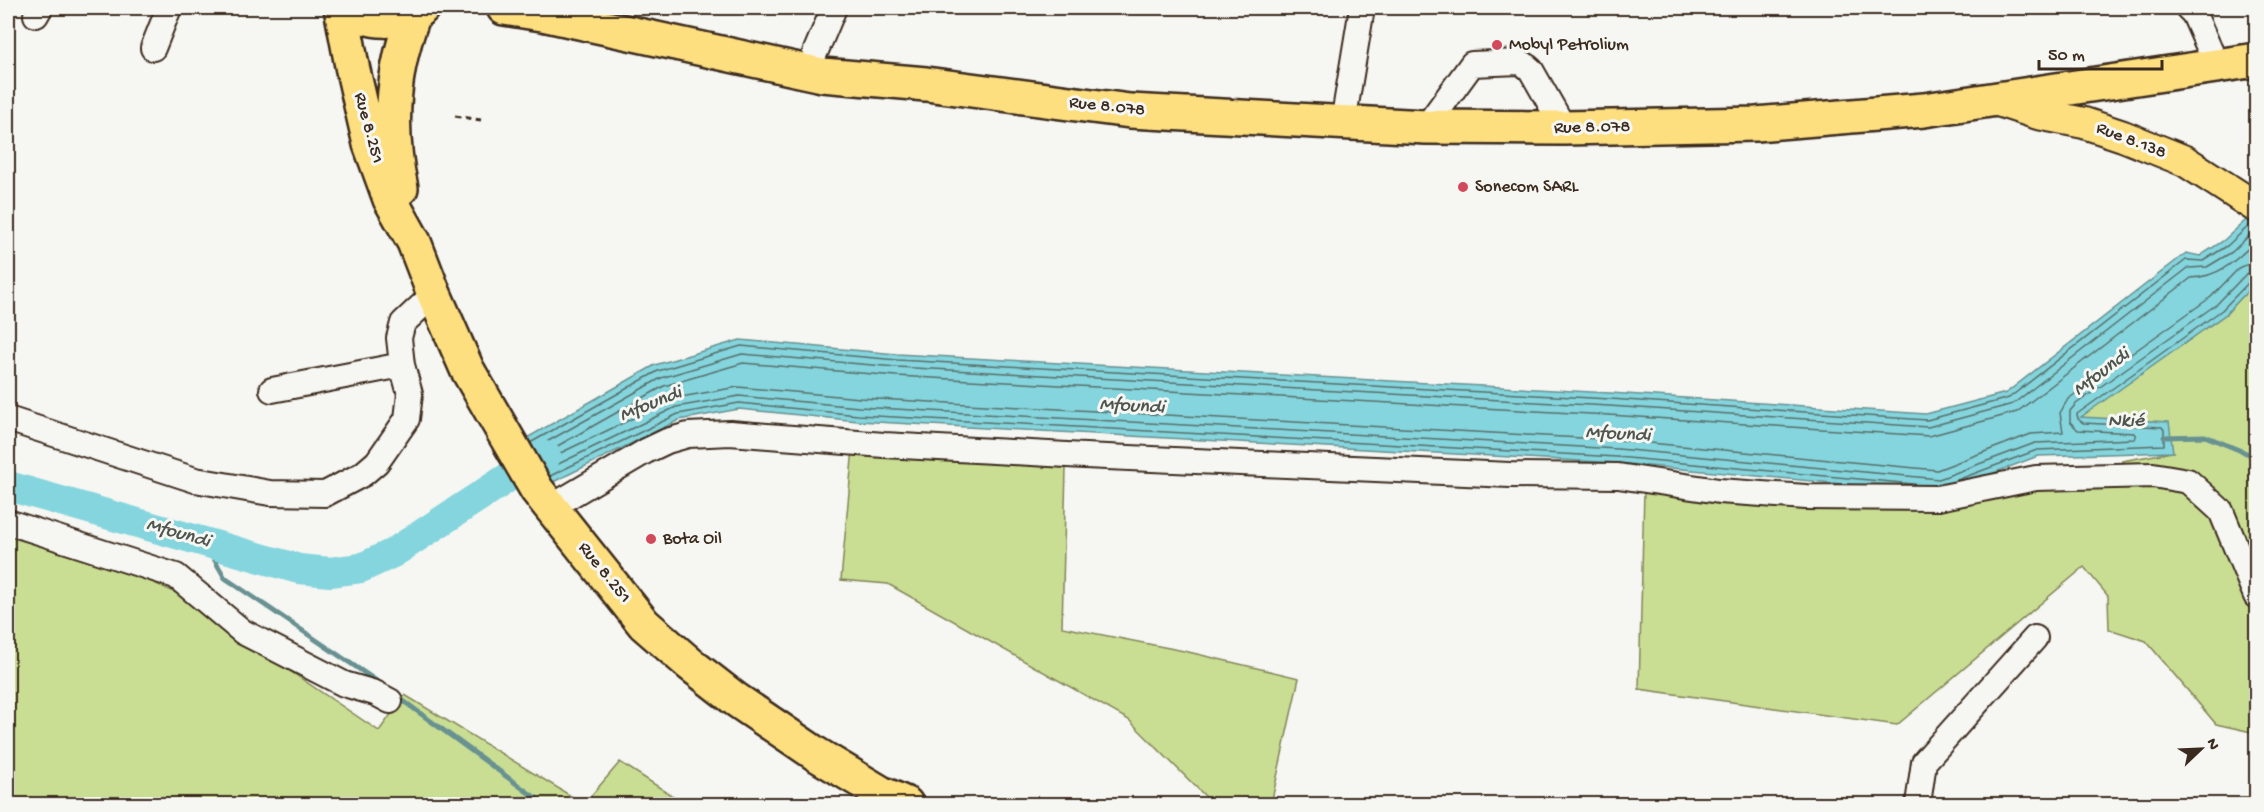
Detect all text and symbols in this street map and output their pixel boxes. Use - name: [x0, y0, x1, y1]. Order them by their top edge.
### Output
- scale bar: [2039, 33, 2162, 71]
- place label: Mobyl Petrolium: [1509, 35, 1629, 56]
- marker: Mobyl Petrolium: [1490, 38, 1504, 52]
- text: 50 m: [2048, 46, 2085, 67]
- street label: Rue 8.251: [348, 90, 388, 166]
- street label: Rue 8.078: [1068, 93, 1146, 121]
- street label: Rue 8.078: [1554, 117, 1631, 139]
- street label: Rue 8.138: [2093, 118, 2169, 164]
- place label: Sonecom SARL: [1475, 177, 1579, 198]
- marker: Sonecom SARL: [1456, 180, 1470, 194]
- water label: Mfoundi: [2069, 343, 2137, 402]
- water label: Mfoundi: [616, 381, 688, 428]
- water label: Mfoundi: [1099, 394, 1168, 420]
- water label: Nkié: [2107, 410, 2146, 434]
- water label: Mfoundi: [1585, 422, 1654, 448]
- water label: Mfoundi: [143, 514, 215, 555]
- place label: Bota Oil: [662, 529, 722, 550]
- marker: Bota Oil: [644, 532, 658, 546]
- street label: Rue 8.251: [573, 538, 635, 608]
- north arrow: [2171, 719, 2231, 779]
- text: N: [2201, 736, 2223, 754]

